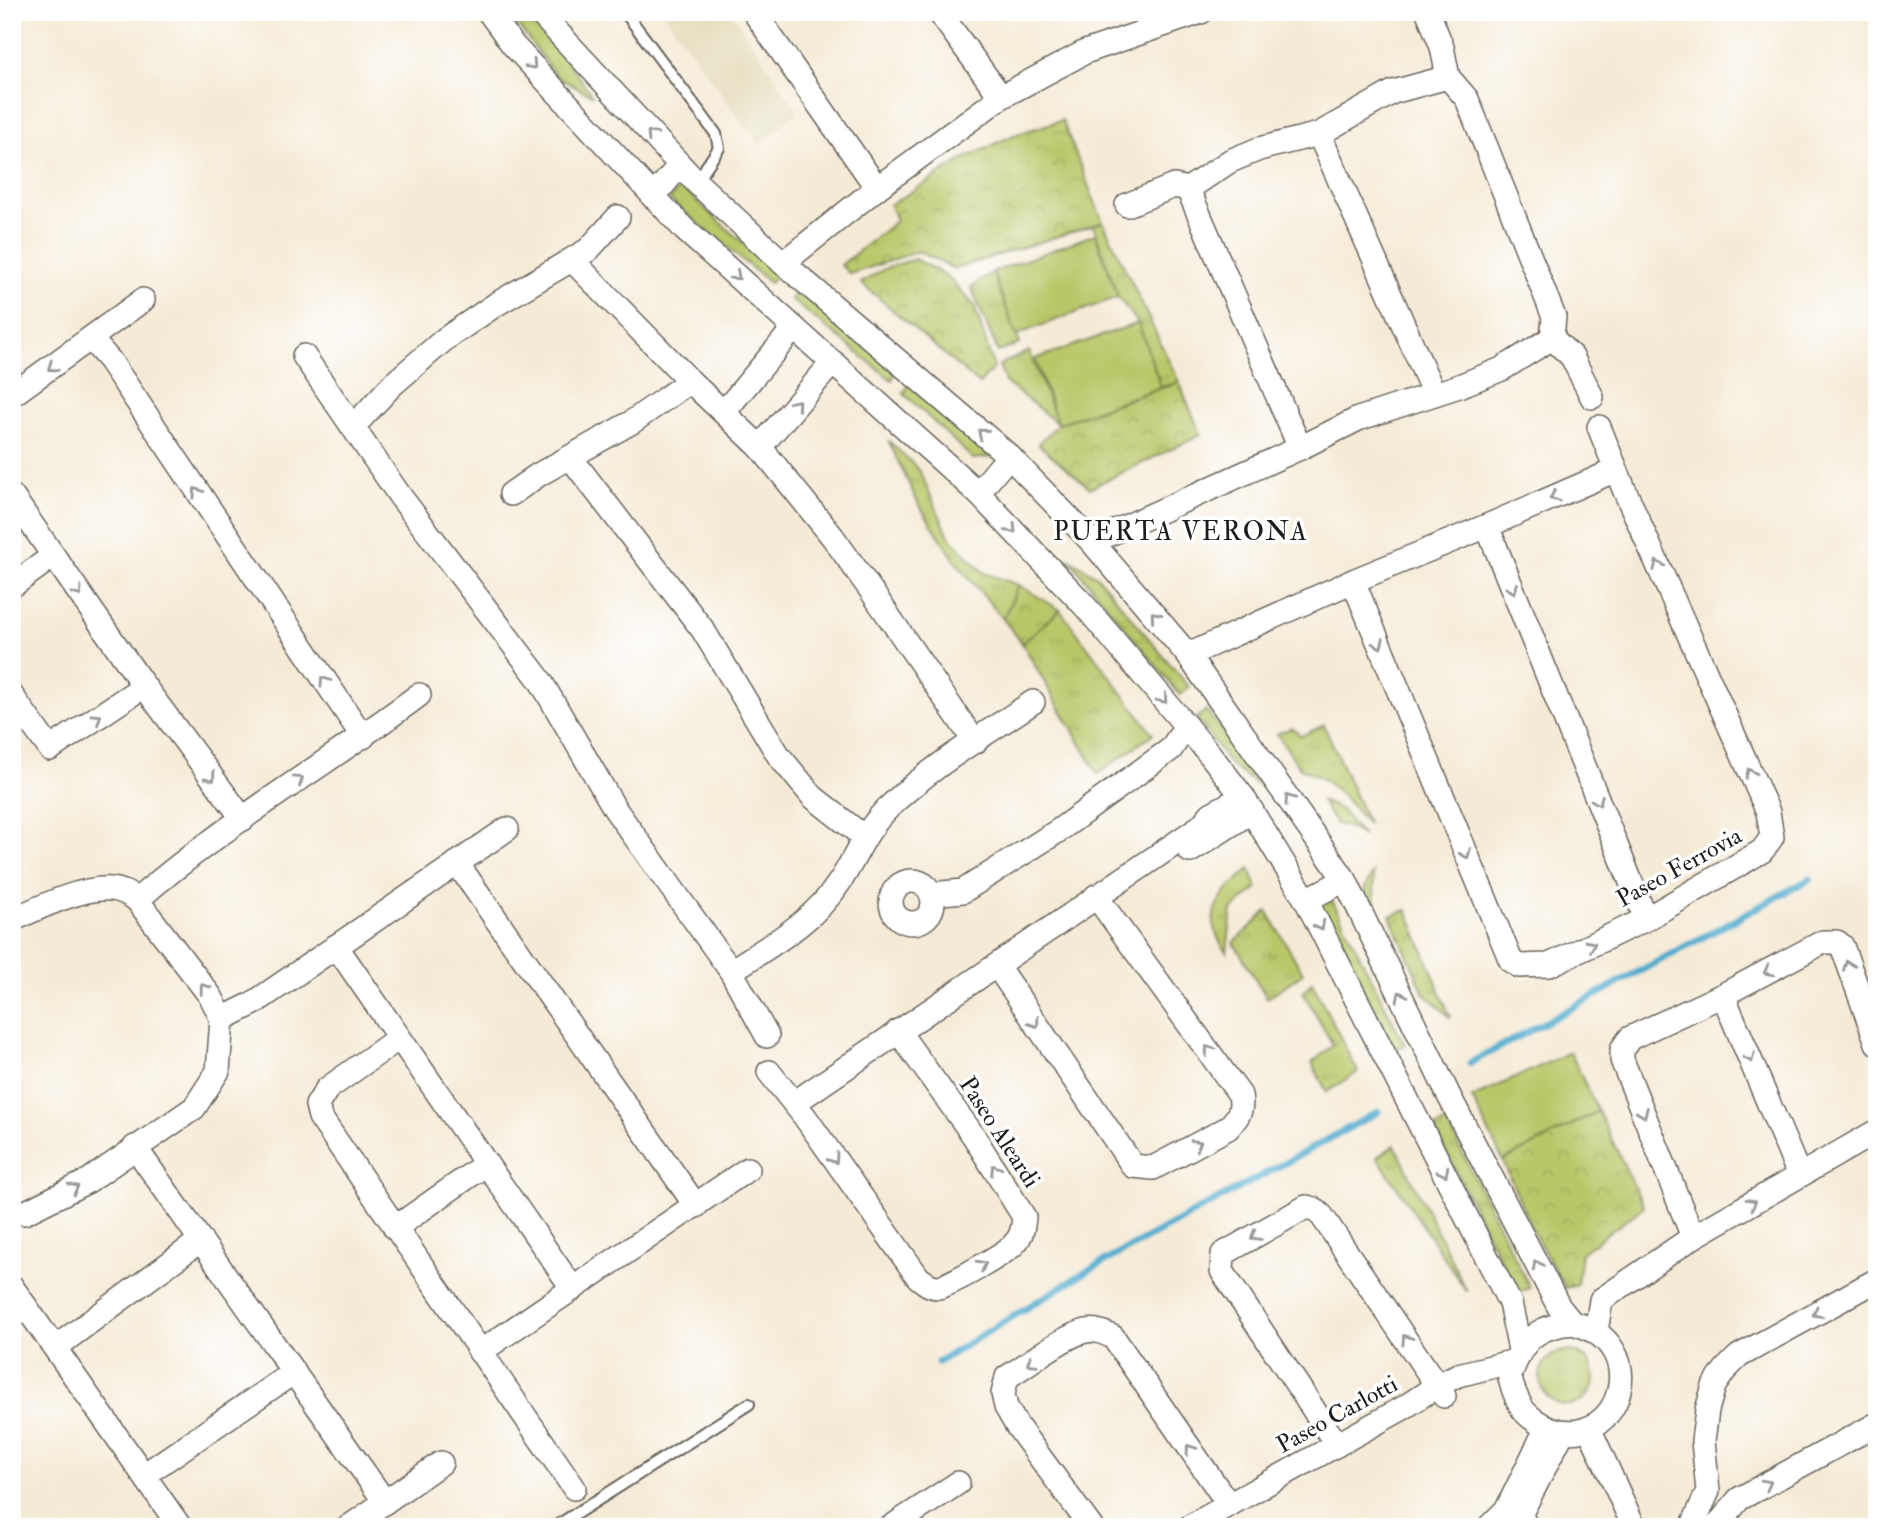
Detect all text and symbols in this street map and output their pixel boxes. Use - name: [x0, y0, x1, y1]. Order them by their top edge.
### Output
- one-way arrow: [523, 57, 536, 70]
- one-way arrow: [646, 130, 659, 143]
- one-way arrow: [728, 268, 741, 280]
- one-way arrow: [47, 359, 60, 371]
- one-way arrow: [788, 400, 800, 413]
- one-way arrow: [977, 429, 990, 441]
- one-way arrow: [193, 487, 206, 500]
- one-way arrow: [1548, 489, 1561, 503]
- district label: PUERTA VERONA: [1053, 516, 1309, 548]
- one-way arrow: [1003, 521, 1016, 534]
- one-way arrow: [1652, 560, 1666, 572]
- one-way arrow: [1505, 583, 1519, 595]
- one-way arrow: [70, 584, 82, 597]
- one-way arrow: [1150, 611, 1163, 624]
- one-way arrow: [1371, 636, 1385, 649]
- one-way arrow: [320, 676, 332, 689]
- one-way arrow: [1155, 690, 1167, 703]
- one-way arrow: [89, 713, 102, 726]
- one-way arrow: [1744, 768, 1758, 780]
- one-way arrow: [203, 769, 215, 782]
- one-way arrow: [291, 776, 304, 788]
- one-way arrow: [1590, 793, 1604, 806]
- one-way arrow: [1285, 794, 1297, 807]
- street label: Paseo Ferrovia: [1611, 820, 1748, 915]
- one-way arrow: [1458, 846, 1472, 859]
- one-way arrow: [1311, 919, 1325, 931]
- one-way arrow: [1584, 939, 1596, 953]
- one-way arrow: [1842, 959, 1856, 971]
- one-way arrow: [1762, 963, 1775, 976]
- one-way arrow: [199, 983, 212, 996]
- one-way arrow: [1395, 991, 1409, 1003]
- one-way arrow: [1027, 1015, 1039, 1028]
- one-way arrow: [1204, 1045, 1217, 1058]
- one-way arrow: [1741, 1051, 1755, 1063]
- street label: Paseo Aleardi: [952, 1071, 1047, 1194]
- one-way arrow: [1635, 1107, 1649, 1119]
- one-way arrow: [1190, 1139, 1203, 1152]
- one-way arrow: [826, 1151, 838, 1164]
- one-way arrow: [990, 1164, 1003, 1177]
- one-way arrow: [1436, 1165, 1450, 1177]
- one-way arrow: [67, 1182, 79, 1196]
- one-way arrow: [1744, 1198, 1757, 1211]
- one-way arrow: [1249, 1227, 1262, 1240]
- one-way arrow: [975, 1260, 987, 1273]
- one-way arrow: [1532, 1260, 1545, 1272]
- one-way arrow: [1812, 1305, 1824, 1318]
- one-way arrow: [1402, 1334, 1415, 1347]
- one-way arrow: [1026, 1354, 1039, 1367]
- street label: Paseo Carlotti: [1271, 1368, 1403, 1460]
- one-way arrow: [1185, 1443, 1198, 1456]
- one-way arrow: [1760, 1479, 1773, 1492]

